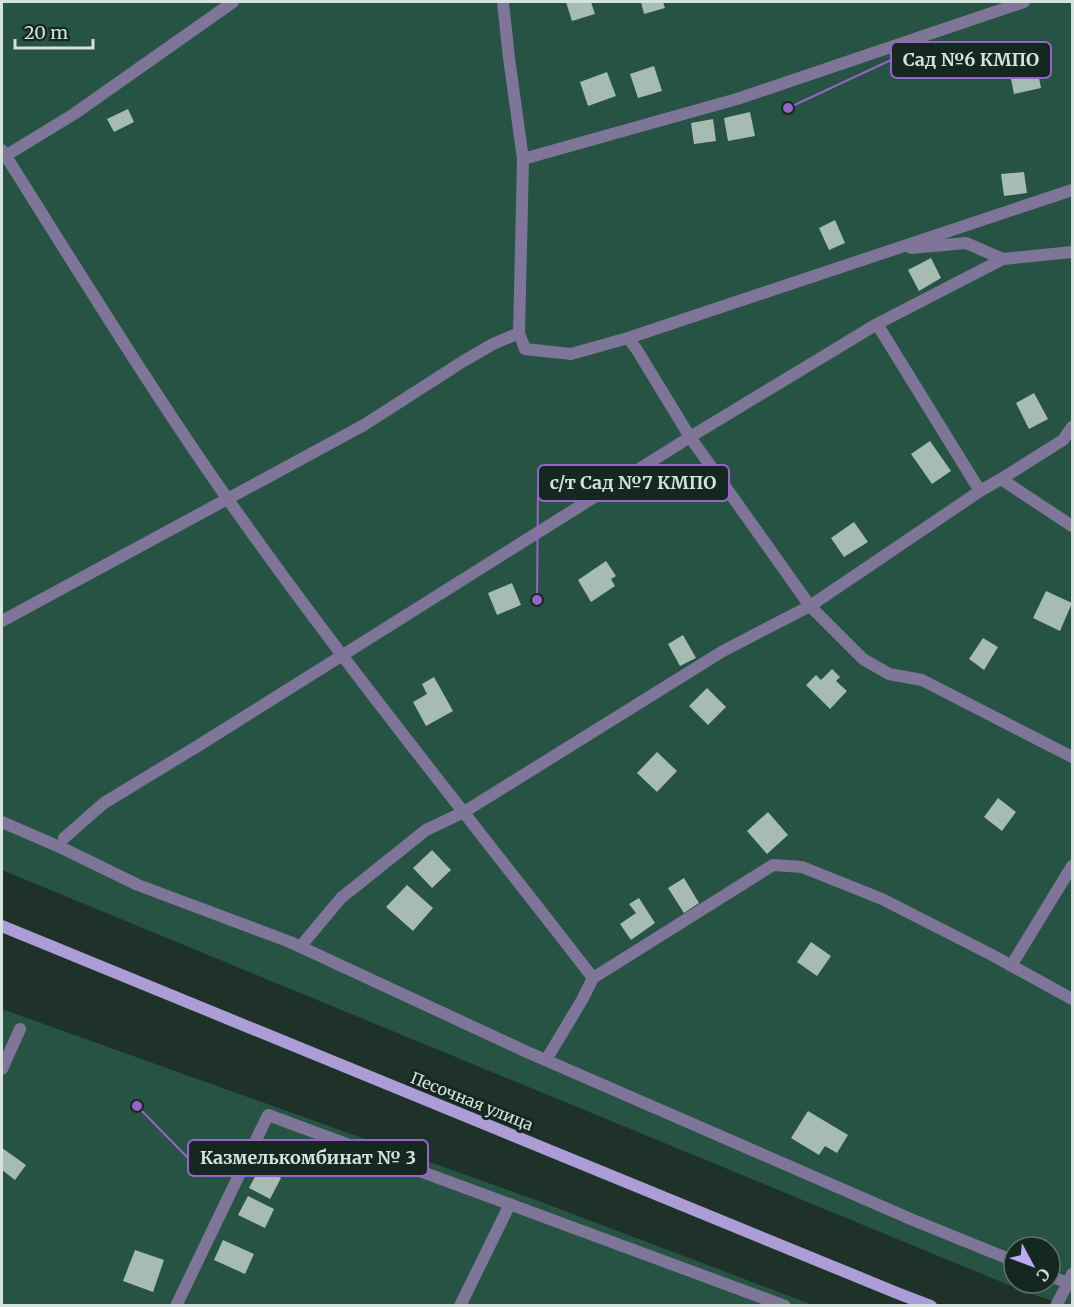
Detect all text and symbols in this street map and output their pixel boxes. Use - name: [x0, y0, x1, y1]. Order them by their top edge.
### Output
- scale bar: [15, 12, 93, 50]
- text: 20 m: [24, 21, 68, 44]
- callout: Сад №6 КМПО: [891, 42, 1051, 78]
- text: Сад №6 КМПО: [903, 48, 1039, 71]
- callout: с/т Сад №7 КМПО: [538, 465, 729, 501]
- text: с/т Сад №7 КМПО: [550, 471, 716, 494]
- street label: Песочная улица: [408, 1067, 537, 1135]
- callout: Казмелькомбинат № 3: [188, 1140, 428, 1176]
- text: Казмелькомбинат № 3: [200, 1146, 416, 1169]
- north arrow: [1002, 1235, 1062, 1295]
- text: С: [1032, 1264, 1054, 1285]

